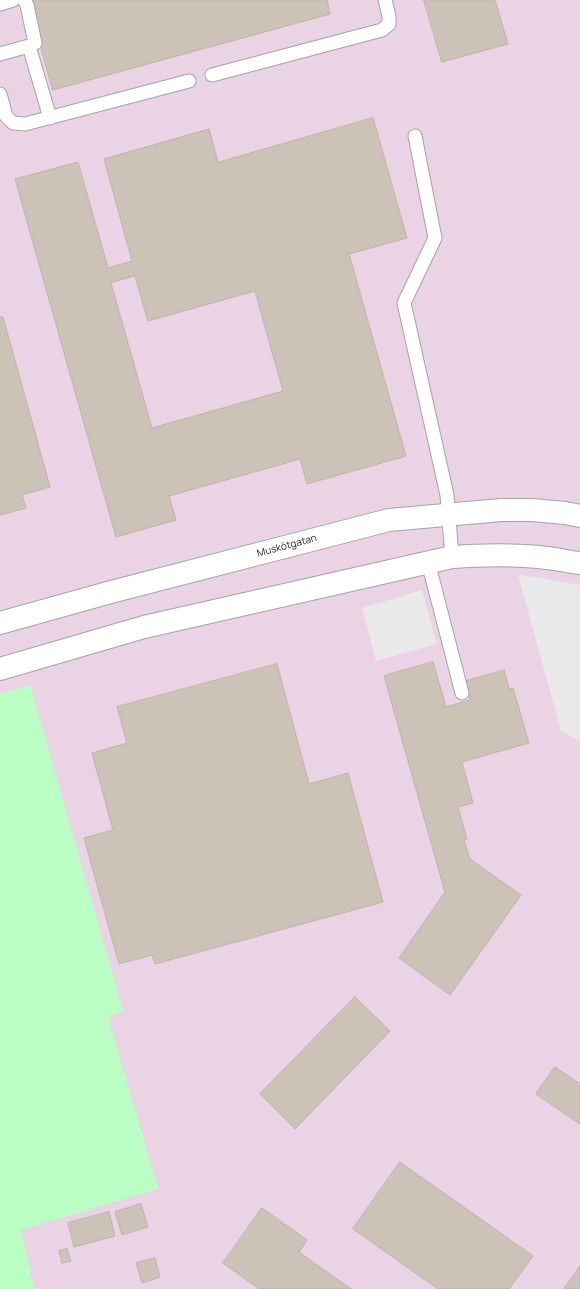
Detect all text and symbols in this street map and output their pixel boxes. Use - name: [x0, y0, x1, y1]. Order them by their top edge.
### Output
- street label: Muskötgatan: [256, 532, 318, 560]

